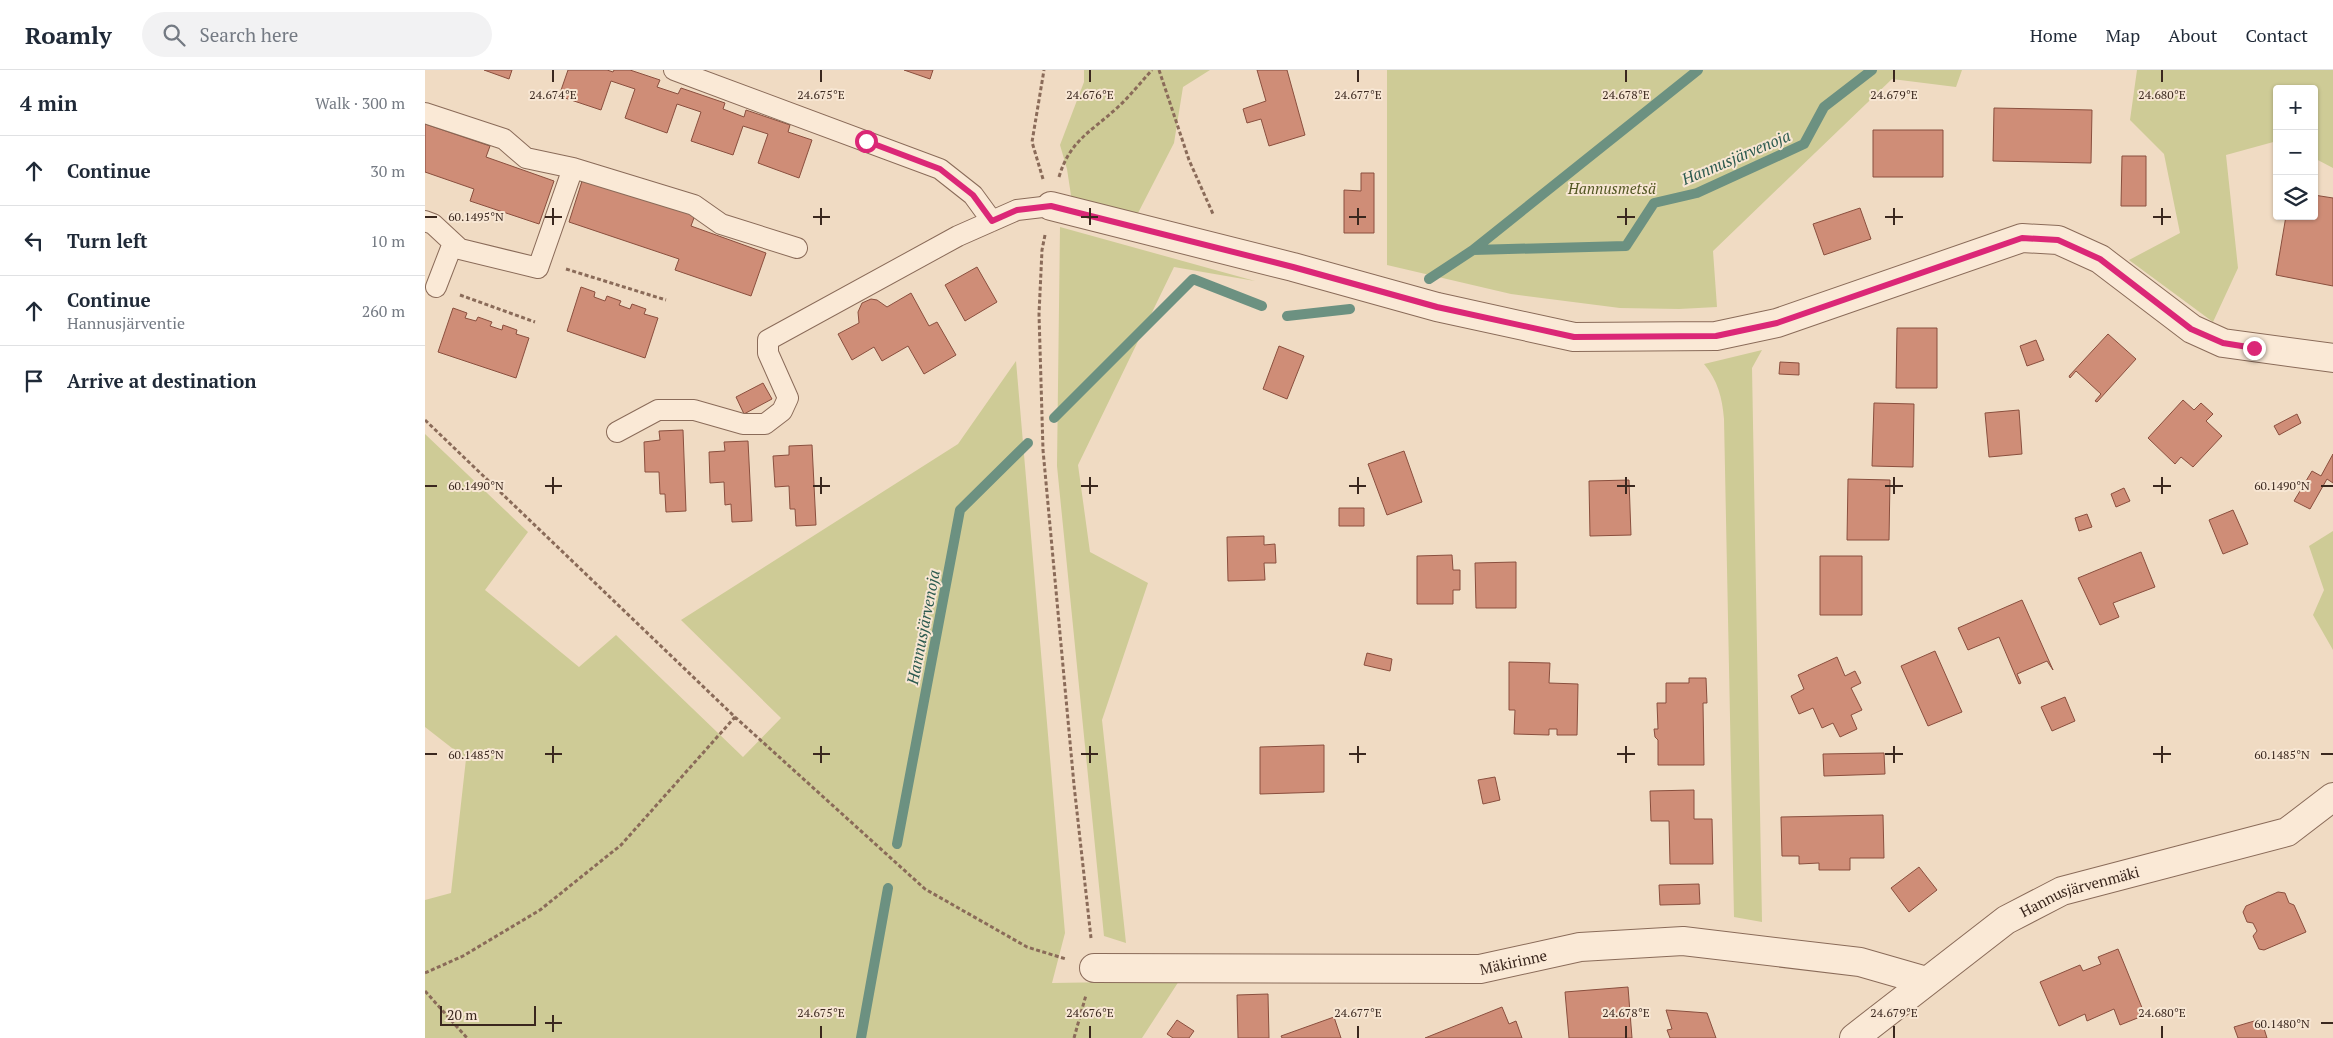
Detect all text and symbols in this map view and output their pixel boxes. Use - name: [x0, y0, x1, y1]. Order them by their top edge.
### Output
- search box: [142, 12, 492, 57]
- text: Roamly: [25, 19, 112, 51]
- icon: search: [160, 21, 188, 49]
- text: Search here: [200, 22, 298, 47]
- text: Home: [2030, 23, 2077, 47]
- text: Map: [2105, 23, 2140, 47]
- text: About: [2168, 23, 2217, 47]
- text: Contact: [2245, 23, 2308, 47]
- map controls: [2273, 85, 2318, 220]
- button: +: [2273, 85, 2318, 130]
- text: 24.674°E: [529, 87, 577, 102]
- text: 24.675°E: [797, 87, 845, 102]
- text: 24.676°E: [1066, 87, 1114, 102]
- text: 24.677°E: [1334, 87, 1382, 102]
- text: 24.678°E: [1602, 87, 1650, 102]
- text: 24.679°E: [1870, 87, 1918, 102]
- text: 24.680°E: [2138, 87, 2186, 102]
- text: 4 min: [20, 89, 77, 117]
- text: Walk · 300 m: [315, 92, 405, 114]
- water label: Hannusjärvenoja: [1677, 124, 1794, 190]
- route start: [855, 130, 878, 153]
- button: −: [2273, 130, 2318, 175]
- icon: ahead: [20, 157, 48, 185]
- text: Continue: [67, 158, 151, 183]
- text: 30 m: [370, 160, 405, 182]
- button: layers: [2273, 175, 2318, 220]
- park label: Hannusmetsä: [1567, 178, 1656, 198]
- text: 60.1495°N: [448, 209, 504, 224]
- icon: left: [20, 227, 48, 255]
- text: Turn left: [67, 228, 148, 253]
- text: 10 m: [370, 230, 405, 252]
- text: Continue: [67, 287, 151, 312]
- icon: ahead: [20, 297, 48, 325]
- text: 260 m: [362, 300, 405, 322]
- text: Hannusjärventie: [67, 312, 185, 334]
- route end: [2243, 337, 2266, 360]
- icon: arrive: [20, 367, 48, 395]
- text: Arrive at destination: [67, 368, 256, 393]
- text: 60.1490°N: [448, 478, 504, 493]
- text: 60.1490°N: [2254, 478, 2310, 493]
- water label: Hannusjärvenoja: [901, 568, 945, 687]
- text: 60.1485°N: [448, 747, 504, 762]
- text: 60.1485°N: [2254, 747, 2310, 762]
- street label: Hannusjärvenmäki: [2016, 861, 2141, 921]
- street label: Mäkirinne: [1478, 945, 1549, 979]
- scale bar: [440, 1003, 536, 1026]
- text: 20 m: [447, 1005, 477, 1024]
- text: 24.675°E: [797, 1005, 845, 1020]
- text: 24.676°E: [1066, 1005, 1114, 1020]
- text: 24.677°E: [1334, 1005, 1382, 1020]
- text: 24.678°E: [1602, 1005, 1650, 1020]
- text: 24.679°E: [1870, 1005, 1918, 1020]
- text: 24.680°E: [2138, 1005, 2186, 1020]
- text: 60.1480°N: [2254, 1016, 2310, 1031]

